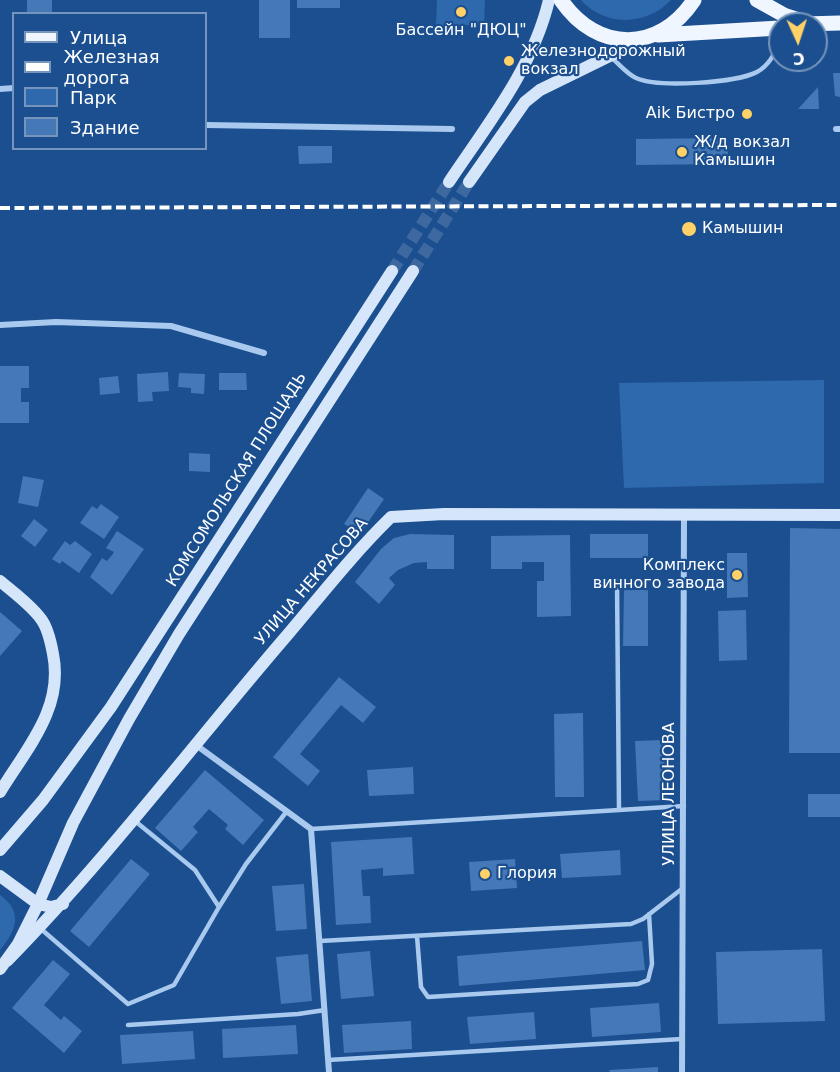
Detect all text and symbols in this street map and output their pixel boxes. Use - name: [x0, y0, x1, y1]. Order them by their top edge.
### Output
- marker: Бассейн "ДЮЦ": [454, 5, 468, 19]
- legend: [12, 12, 207, 150]
- north arrow: [768, 12, 828, 72]
- place label: Бассейн "ДЮЦ": [395, 21, 527, 41]
- text: Улица: [70, 27, 127, 48]
- place label: Железнодорожный вокзал: [521, 42, 686, 80]
- text: Железная дорога: [63, 46, 160, 88]
- text: С: [792, 49, 805, 68]
- marker: Железнодорожный вокзал: [502, 54, 516, 68]
- text: Парк: [70, 87, 117, 108]
- place label: Aik Бистро: [646, 104, 735, 124]
- marker: Aik Бистро: [740, 107, 754, 121]
- text: Здание: [70, 117, 140, 138]
- place label: Ж/д вокзал Камышин: [694, 133, 790, 171]
- marker: Ж/д вокзал Камышин: [675, 145, 689, 159]
- place label: Камышин: [702, 219, 783, 239]
- marker: Камышин: [680, 220, 698, 238]
- street label: КОМСОМОЛЬСКАЯ ПЛОЩАДЬ: [163, 369, 311, 591]
- street label: УЛИЦА НЕКРАСОВА: [252, 515, 372, 649]
- place label: Комплекс винного завода: [593, 556, 725, 594]
- marker: Комплекс винного завода: [730, 568, 744, 582]
- street label: УЛИЦА ЛЕОНОВА: [660, 722, 680, 866]
- place label: Глория: [497, 864, 557, 884]
- marker: Глория: [478, 867, 492, 881]

